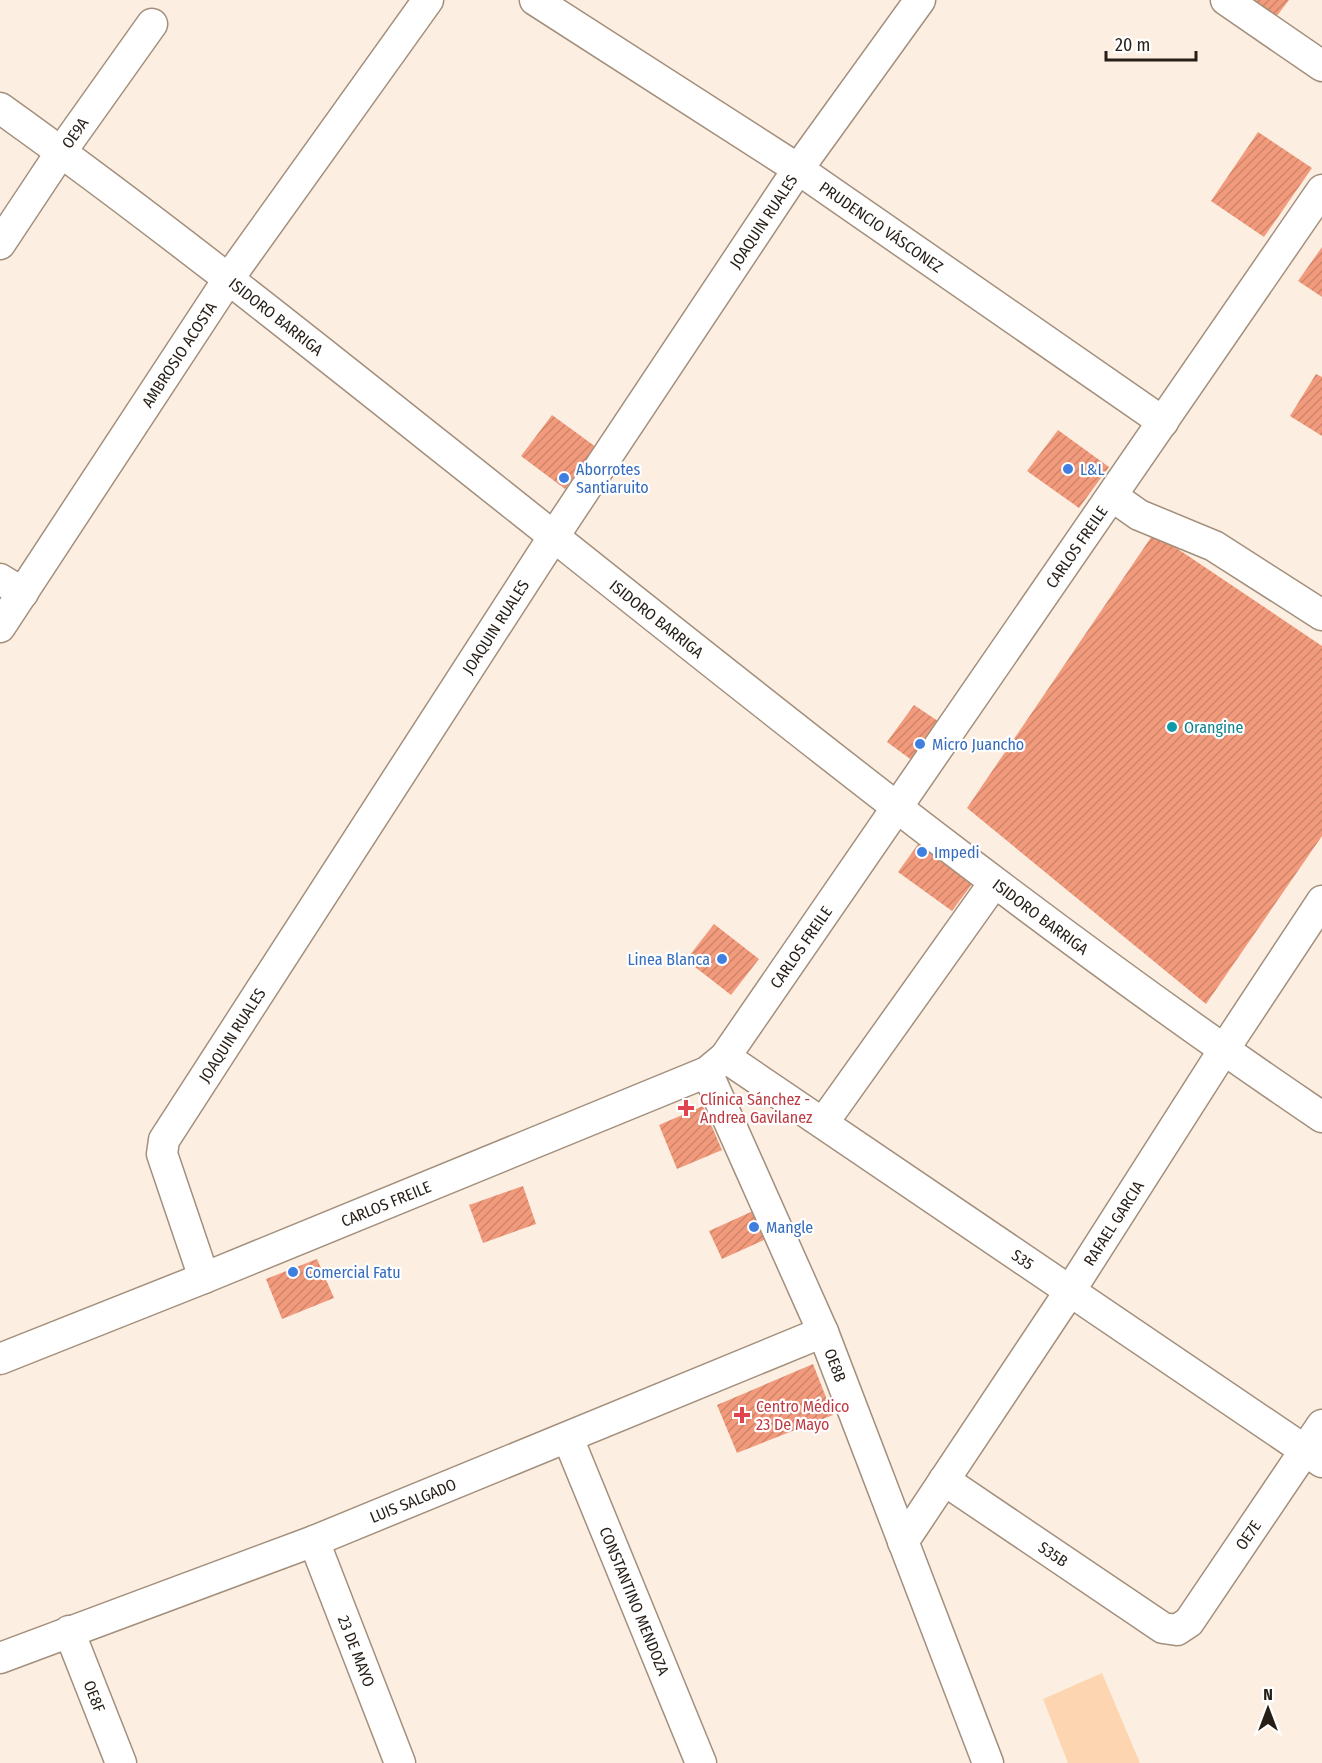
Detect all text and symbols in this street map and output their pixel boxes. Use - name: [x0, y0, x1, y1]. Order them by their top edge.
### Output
- scale bar: [1106, 24, 1196, 62]
- text: 20 m: [1115, 34, 1150, 56]
- street label: OE9A: [57, 113, 92, 152]
- street label: JOAQUIN RUALES: [725, 171, 801, 272]
- street label: PRUDENCIO VÁSCONEZ: [816, 177, 947, 276]
- street label: ISIDORO BARRIGA: [225, 274, 327, 360]
- street label: AMBROSIO ACOSTA: [137, 298, 221, 411]
- place label: Aborrotes Santiaruito: [576, 460, 649, 497]
- place label: L&L: [1080, 460, 1105, 479]
- marker: L&L: [1061, 462, 1075, 476]
- marker: Aborrotes Santiaruito: [557, 471, 571, 485]
- street label: CARLOS FREILE: [1041, 502, 1111, 591]
- street label: JOAQUIN RUALES: [458, 576, 533, 677]
- street label: ISIDORO BARRIGA: [606, 576, 708, 662]
- place label: Orangine: [1184, 718, 1243, 737]
- marker: Orangine: [1165, 720, 1179, 734]
- place label: Micro Juancho: [932, 735, 1024, 754]
- marker: Micro Juancho: [913, 737, 927, 751]
- place label: Impedi: [934, 843, 980, 862]
- marker: Impedi: [915, 845, 929, 859]
- street label: ISIDORO BARRIGA: [989, 875, 1093, 959]
- street label: CARLOS FREILE: [766, 902, 836, 992]
- place label: Linea Blanca: [627, 950, 710, 969]
- marker: Linea Blanca: [715, 952, 729, 966]
- street label: JOAQUIN RUALES: [194, 984, 269, 1086]
- place label: Clínica Sánchez - Andrea Gavilanez: [700, 1090, 812, 1127]
- marker: Clínica Sánchez - Andrea Gavilanez: [677, 1099, 695, 1117]
- street label: CARLOS FREILE: [338, 1177, 434, 1230]
- street label: RAFAEL GARCIA: [1079, 1177, 1148, 1269]
- place label: Mangle: [766, 1218, 813, 1237]
- marker: Mangle: [747, 1220, 761, 1234]
- street label: S35: [1008, 1245, 1038, 1273]
- place label: Comercial Fatu: [305, 1263, 401, 1282]
- marker: Comercial Fatu: [286, 1265, 300, 1279]
- street label: OE8B: [821, 1346, 851, 1385]
- place label: Centro Médico 23 De Mayo: [756, 1397, 850, 1434]
- marker: Centro Médico 23 De Mayo: [733, 1406, 751, 1424]
- street label: LUIS SALGADO: [367, 1474, 459, 1527]
- street label: OE7E: [1231, 1516, 1265, 1553]
- street label: CONSTANTINO MENDOZA: [596, 1524, 674, 1678]
- street label: S35B: [1035, 1537, 1072, 1571]
- street label: 23 DE MAYO: [334, 1613, 379, 1690]
- street label: OE8F: [80, 1678, 109, 1715]
- north arrow: [1238, 1679, 1298, 1739]
- text: N: [1263, 1685, 1273, 1704]

